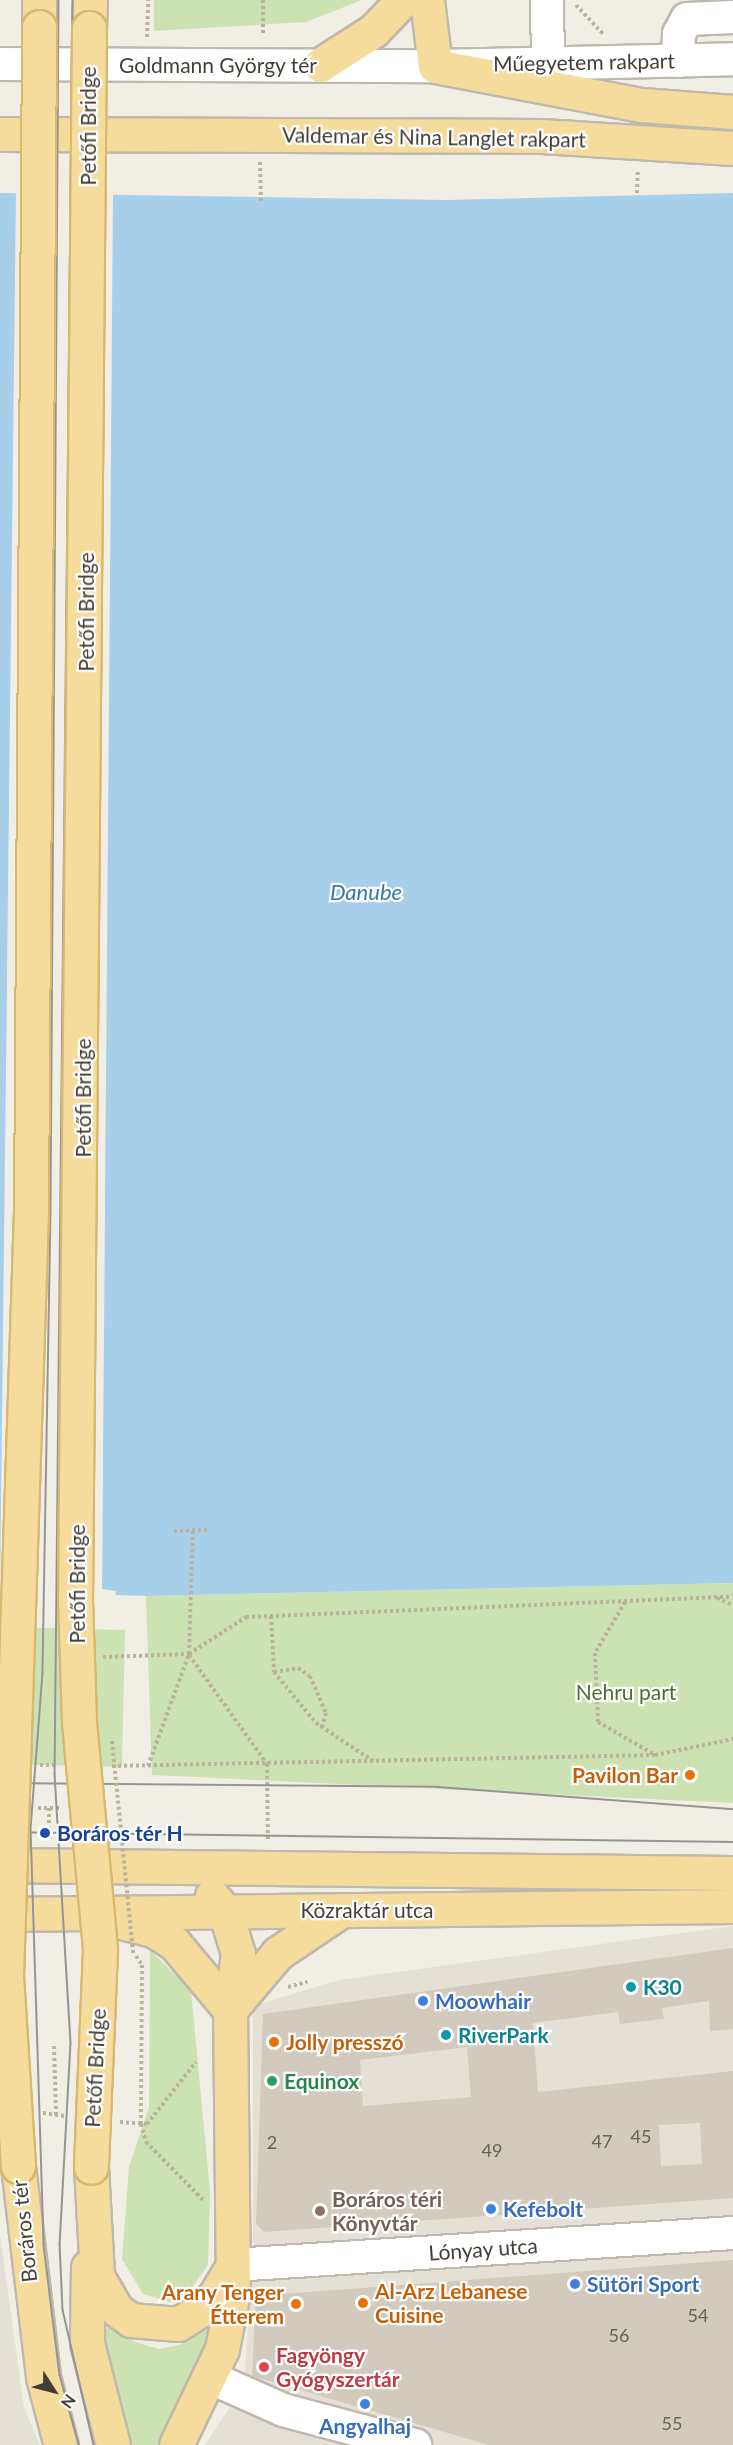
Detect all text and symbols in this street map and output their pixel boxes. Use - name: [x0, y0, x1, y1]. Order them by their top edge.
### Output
- street label: Műegyetem rakpart: [493, 48, 675, 76]
- street label: Goldmann György tér: [119, 52, 317, 78]
- street label: Petőfi Bridge: [75, 66, 101, 186]
- street label: Valdemar és Nina Langlet rakpart: [282, 122, 586, 152]
- street label: Petőfi Bridge: [73, 552, 99, 672]
- water label: Danube: [330, 879, 402, 905]
- street label: Petőfi Bridge: [70, 1038, 96, 1158]
- street label: Petőfi Bridge: [64, 1524, 90, 1644]
- park label: Nehru part: [576, 1679, 676, 1705]
- place label: Pavilon Bar: [572, 1762, 678, 1788]
- marker: Pavilon Bar: [683, 1768, 697, 1782]
- place label: Boráros tér H: [57, 1820, 183, 1846]
- marker: Boráros tér H: [38, 1826, 52, 1840]
- street label: Közraktár utca: [300, 1897, 434, 1923]
- place label: K30: [643, 1974, 682, 2000]
- marker: K30: [624, 1980, 638, 1994]
- place label: Moowhair: [435, 1988, 531, 2014]
- marker: Moowhair: [416, 1994, 430, 2008]
- street label: Petőfi Bridge: [79, 2008, 111, 2128]
- place label: RiverPark: [458, 2022, 549, 2048]
- marker: RiverPark: [439, 2028, 453, 2042]
- place label: Jolly presszó: [286, 2029, 404, 2055]
- marker: Jolly presszó: [267, 2035, 281, 2049]
- place label: Equinox: [284, 2068, 359, 2094]
- marker: Equinox: [265, 2074, 279, 2088]
- house number: 45: [631, 2125, 651, 2147]
- house number: 47: [592, 2130, 612, 2152]
- house number: 2: [267, 2131, 277, 2153]
- house number: 49: [482, 2139, 502, 2161]
- street label: Boráros tér: [6, 2178, 42, 2284]
- place label: Boráros téri Könyvtár: [332, 2186, 442, 2236]
- place label: Kefebolt: [503, 2196, 583, 2222]
- marker: Kefebolt: [484, 2202, 498, 2216]
- marker: Boráros téri Könyvtár: [313, 2204, 327, 2218]
- street label: Lónyay utca: [427, 2233, 539, 2265]
- place label: Sütöri Sport: [587, 2271, 699, 2297]
- marker: Sütöri Sport: [568, 2277, 582, 2291]
- place label: Al-Arz Lebanese Cuisine: [375, 2278, 527, 2328]
- place label: Arany Tenger Étterem: [160, 2279, 284, 2329]
- marker: Al-Arz Lebanese Cuisine: [356, 2296, 370, 2310]
- marker: Arany Tenger Étterem: [289, 2297, 303, 2311]
- house number: 54: [688, 2304, 708, 2326]
- house number: 56: [609, 2324, 629, 2346]
- place label: Fagyöngy Gyógyszertár: [276, 2342, 400, 2392]
- marker: Fagyöngy Gyógyszertár: [257, 2360, 271, 2374]
- north arrow: [24, 2361, 84, 2421]
- text: N: [58, 2391, 80, 2412]
- marker: Angyalhaj: [358, 2397, 372, 2411]
- house number: 55: [662, 2412, 682, 2434]
- place label: Angyalhaj: [319, 2413, 411, 2439]

